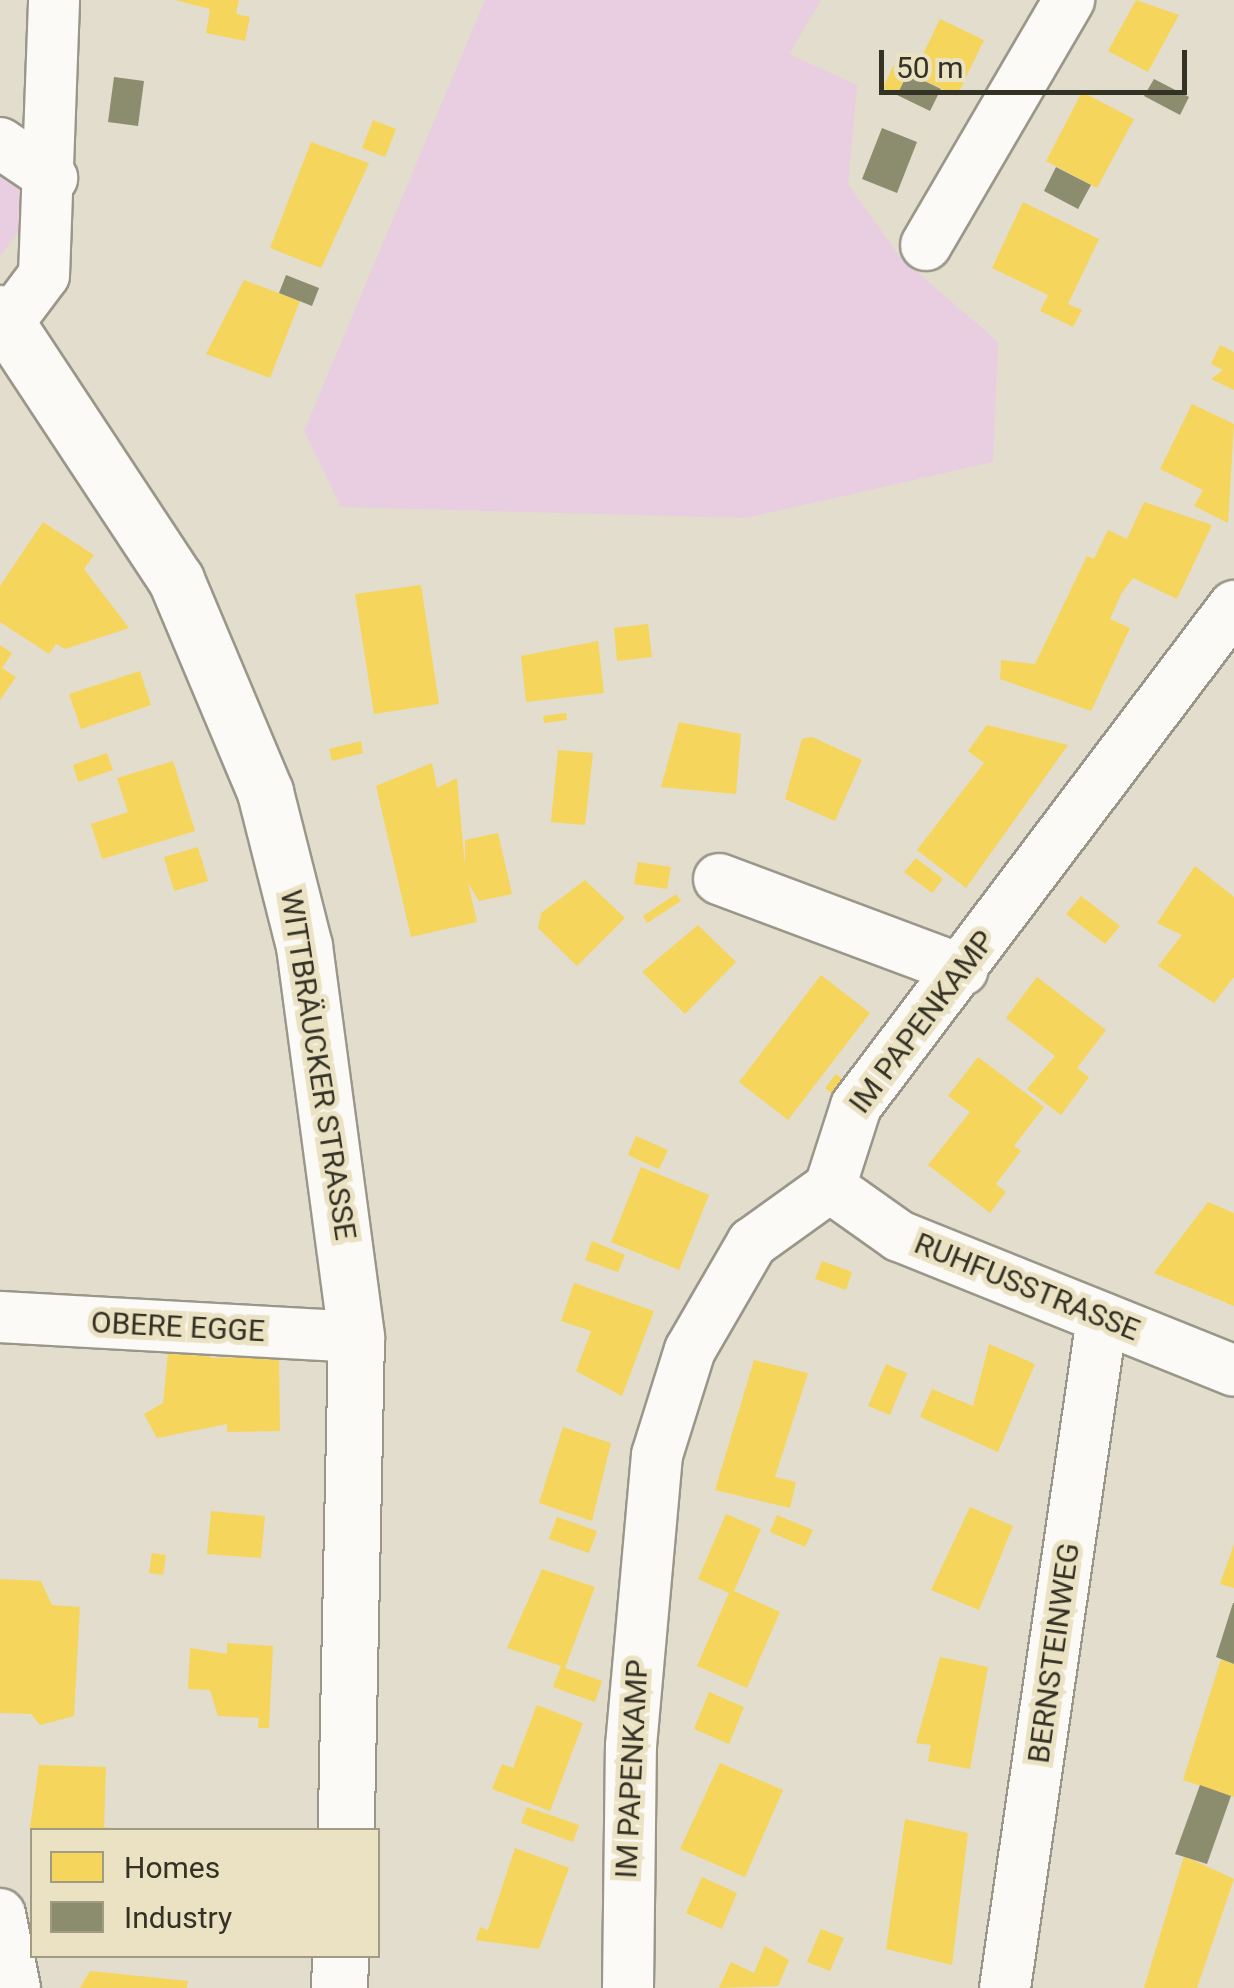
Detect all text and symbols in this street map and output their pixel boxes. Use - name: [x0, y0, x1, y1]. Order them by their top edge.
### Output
- scale bar: [884, 30, 1192, 92]
- text: 50 m: [896, 50, 963, 85]
- street label: WITTBRÄUCKER STRASSE: [273, 887, 363, 1243]
- street label: IM PAPENKAMP: [842, 924, 1002, 1120]
- street label: RUHFUSSTRASSE: [909, 1225, 1145, 1349]
- street label: OBERE EGGE: [90, 1304, 266, 1350]
- street label: BERNSTEINWEG: [1021, 1541, 1087, 1765]
- street label: IM PAPENKAMP: [608, 1659, 656, 1879]
- legend: [30, 1828, 380, 1958]
- text: Homes: [124, 1850, 220, 1885]
- text: Industry: [124, 1900, 232, 1935]

